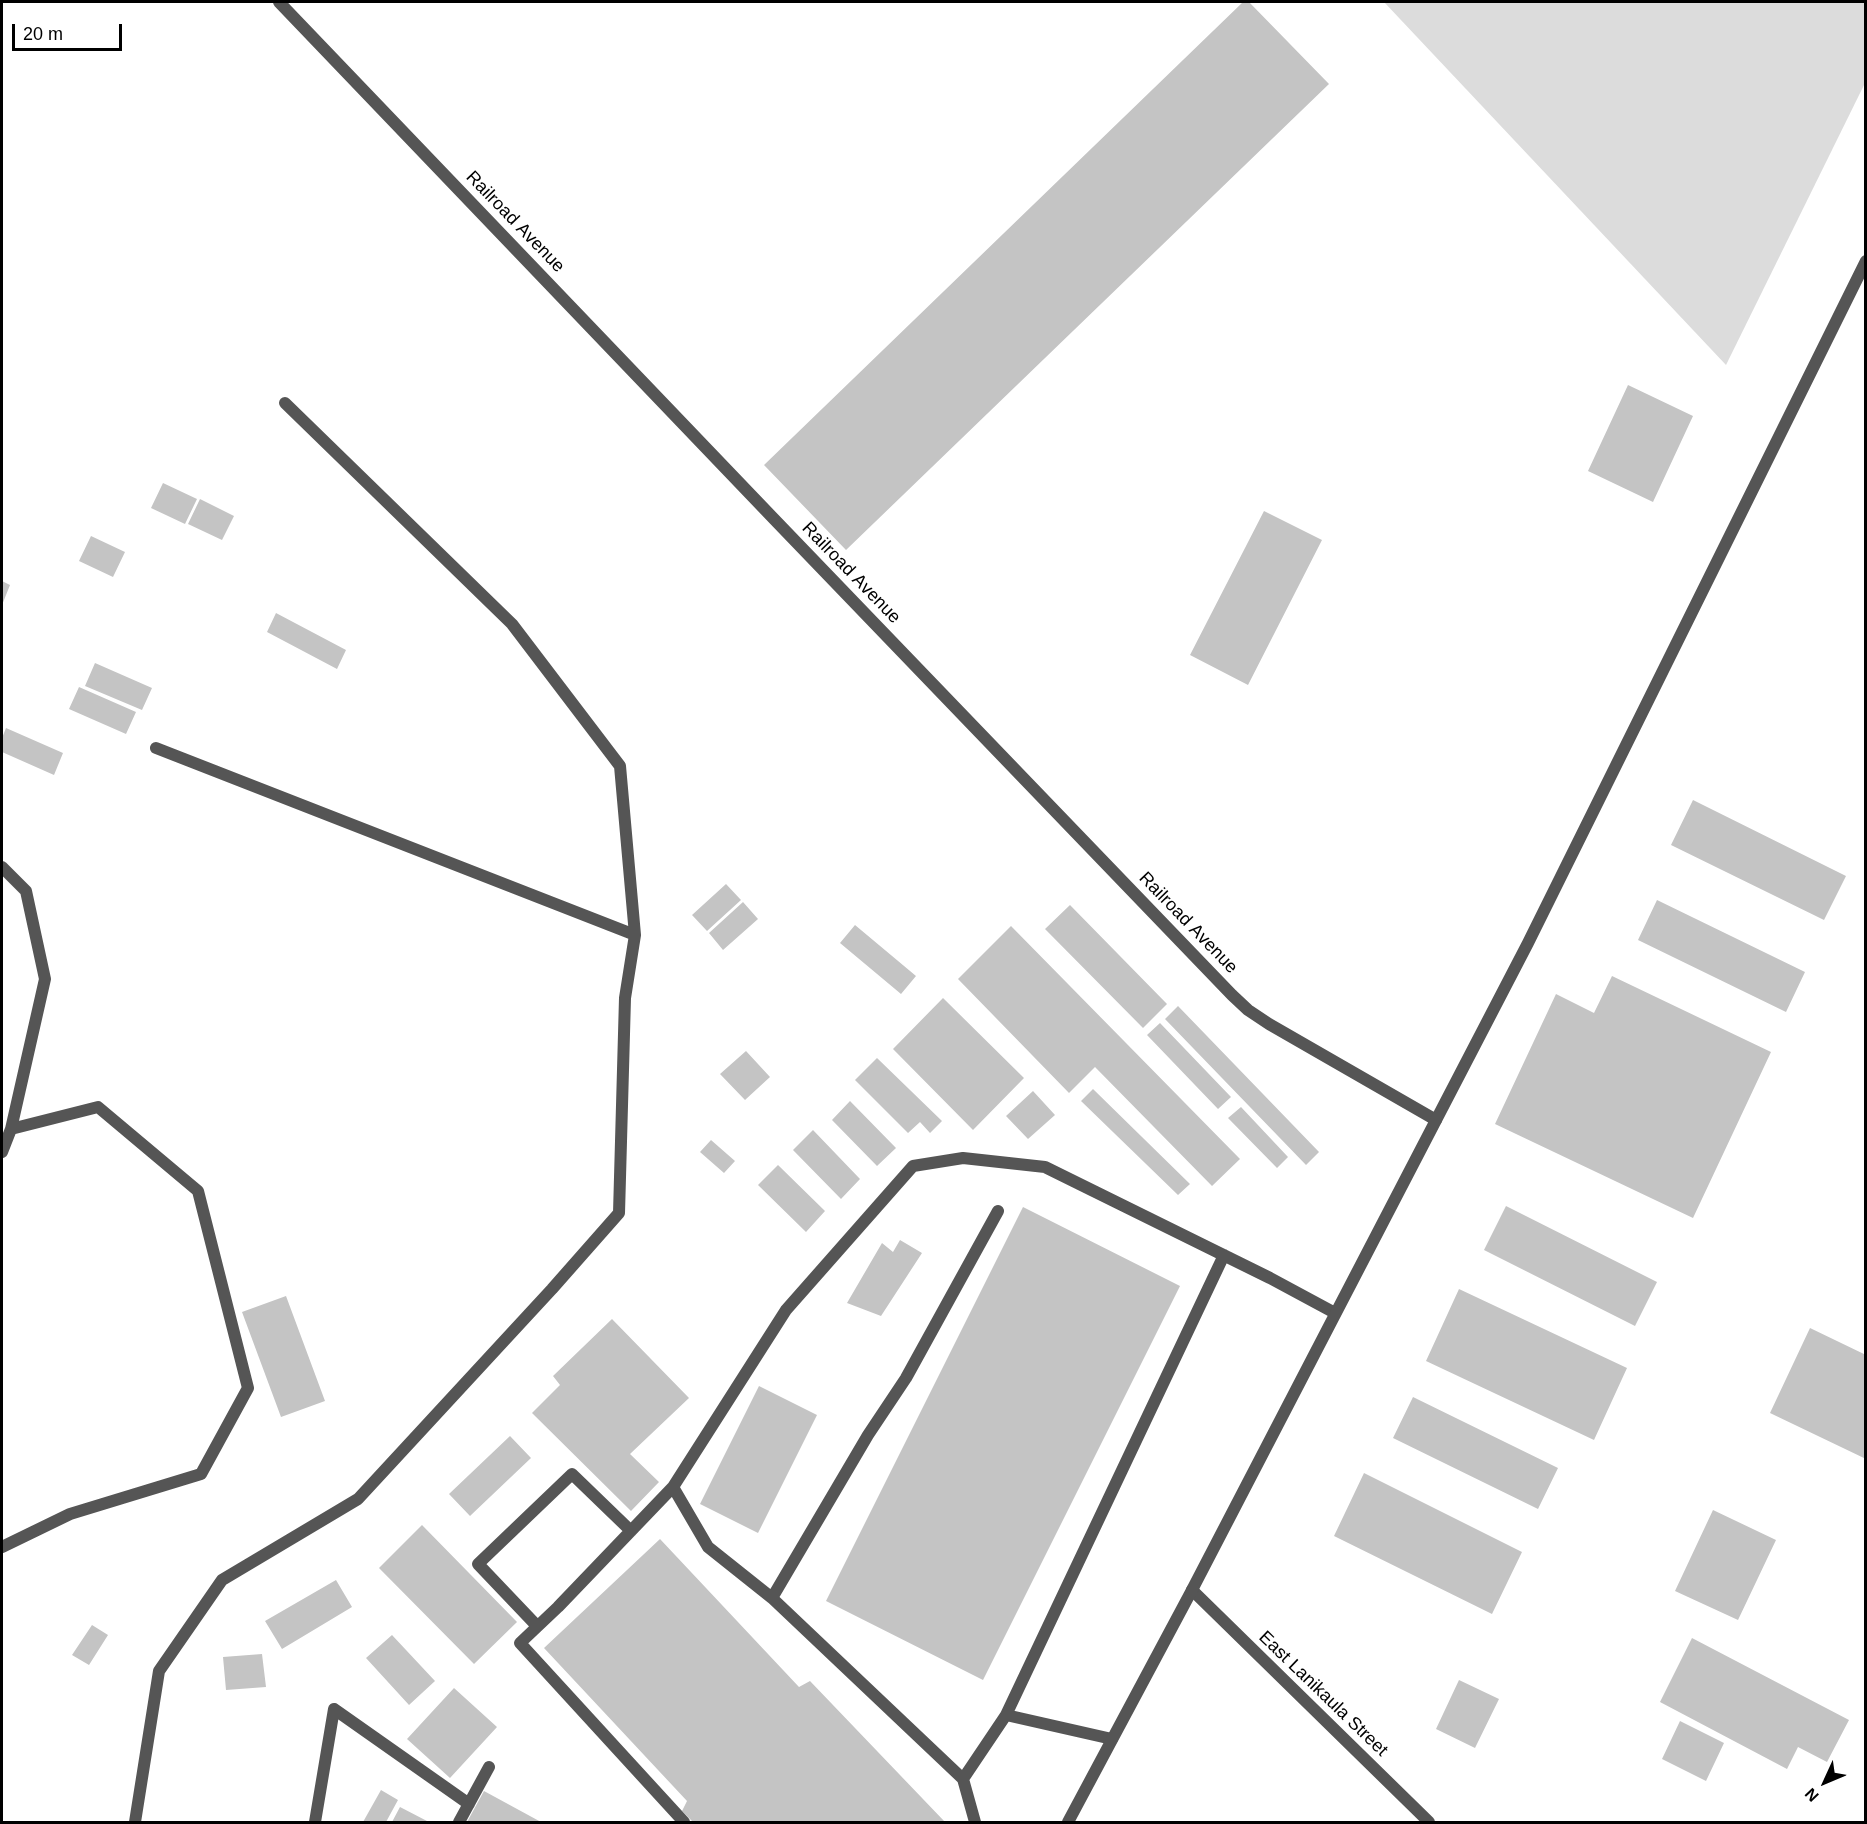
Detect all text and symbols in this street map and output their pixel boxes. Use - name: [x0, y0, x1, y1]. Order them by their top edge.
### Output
- scale bar: [15, 12, 124, 50]
- text: 20 m: [23, 24, 63, 44]
- street label: Railroad Avenue: [461, 167, 569, 277]
- street label: Railroad Avenue: [797, 518, 905, 628]
- street label: Railroad Avenue: [1134, 868, 1242, 978]
- street label: East Lanikaula Street: [1254, 1627, 1392, 1761]
- north arrow: [1795, 1752, 1855, 1812]
- text: N: [1802, 1785, 1822, 1805]

